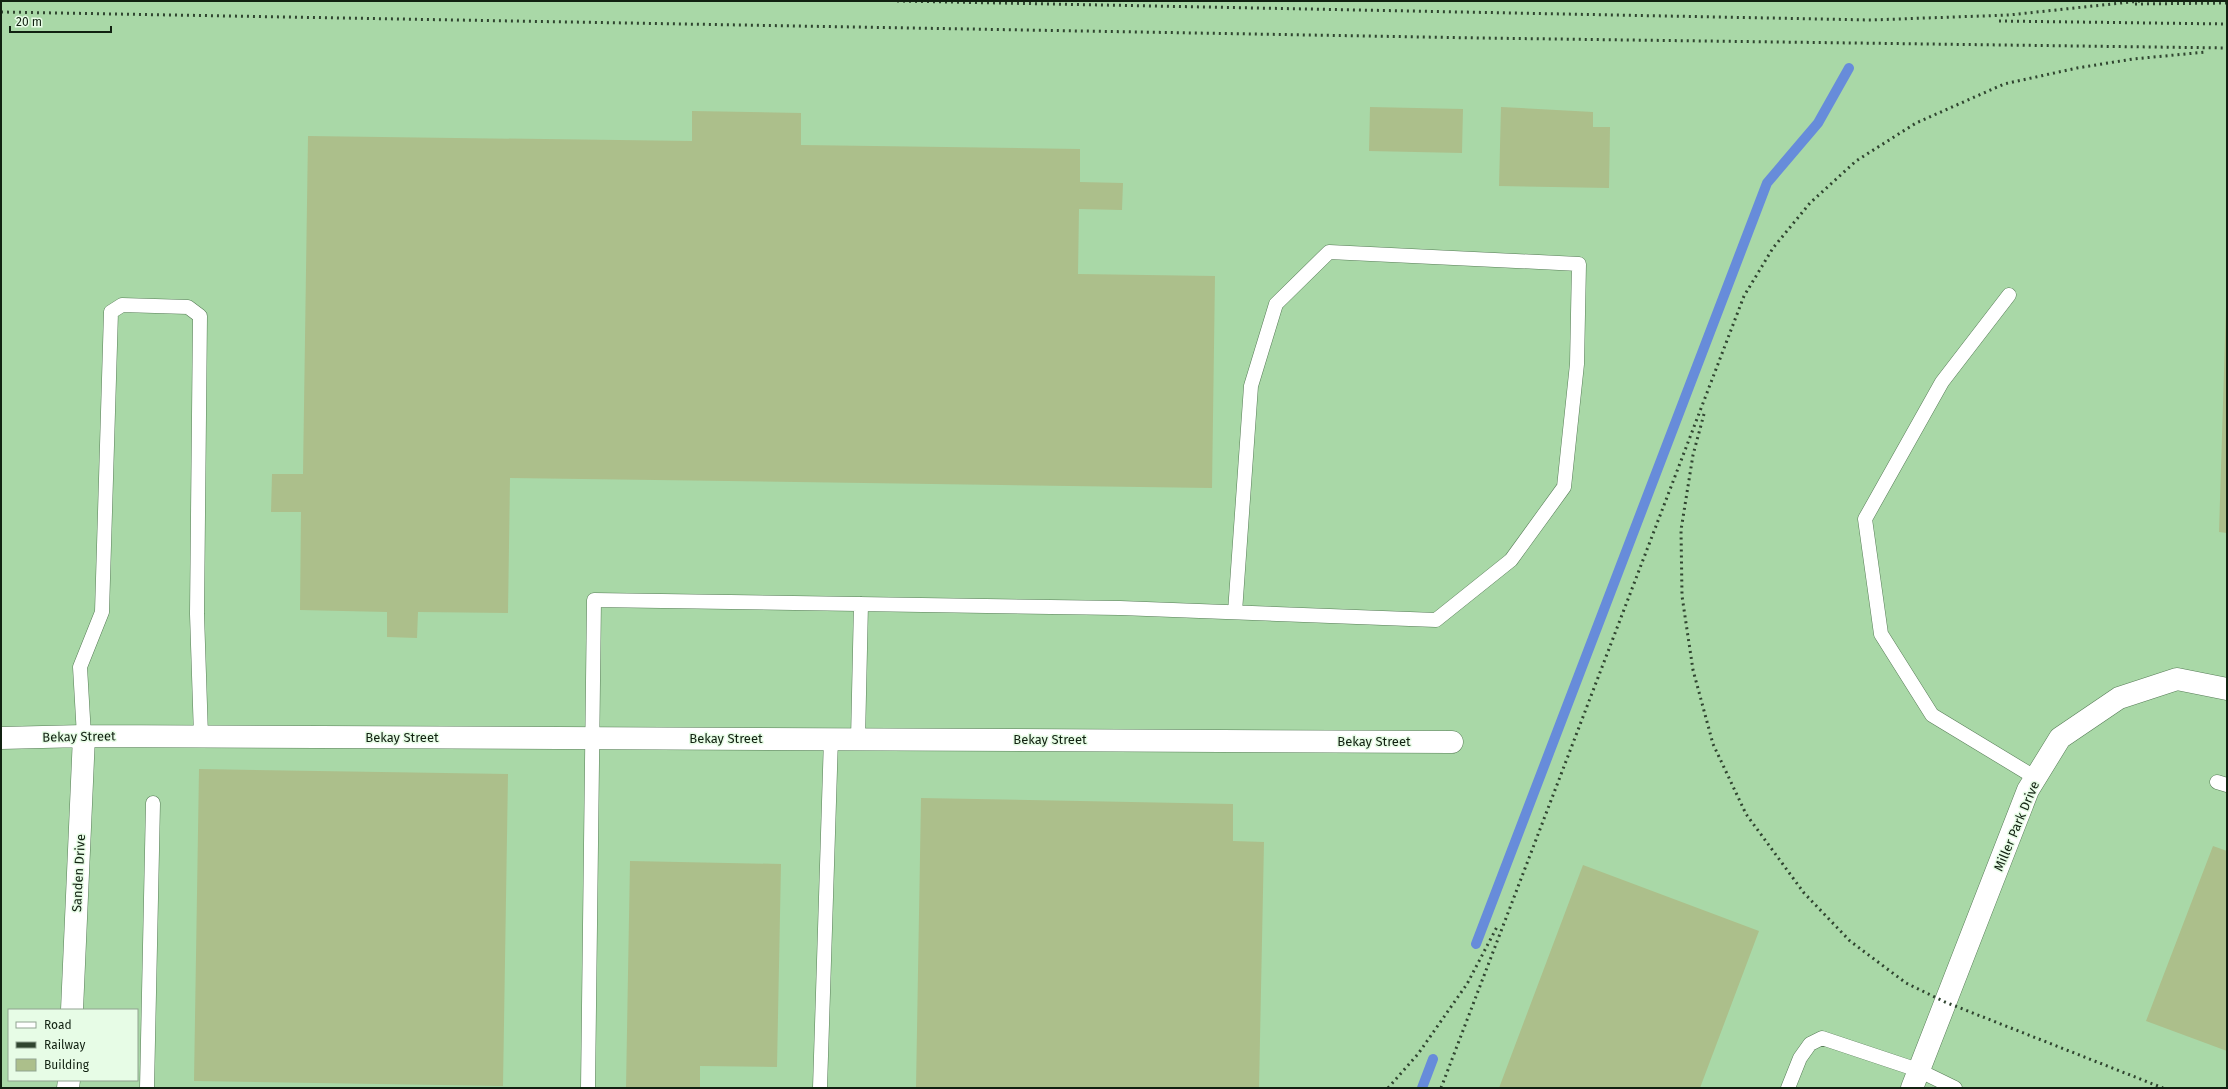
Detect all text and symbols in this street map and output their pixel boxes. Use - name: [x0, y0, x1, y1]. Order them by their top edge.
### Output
- scale bar: [10, 8, 111, 34]
- text: 20 m: [16, 15, 42, 29]
- street label: Bekay Street: [42, 728, 116, 745]
- street label: Bekay Street: [365, 730, 439, 745]
- street label: Bekay Street: [689, 731, 763, 746]
- street label: Bekay Street: [1013, 732, 1087, 747]
- street label: Bekay Street: [1337, 734, 1411, 749]
- street label: Miller Park Drive: [1991, 779, 2042, 873]
- street label: Sanden Drive: [69, 834, 88, 912]
- legend: [8, 1009, 138, 1081]
- text: Road: [44, 1018, 72, 1032]
- text: Railway: [44, 1038, 85, 1052]
- text: Building: [44, 1058, 90, 1072]

